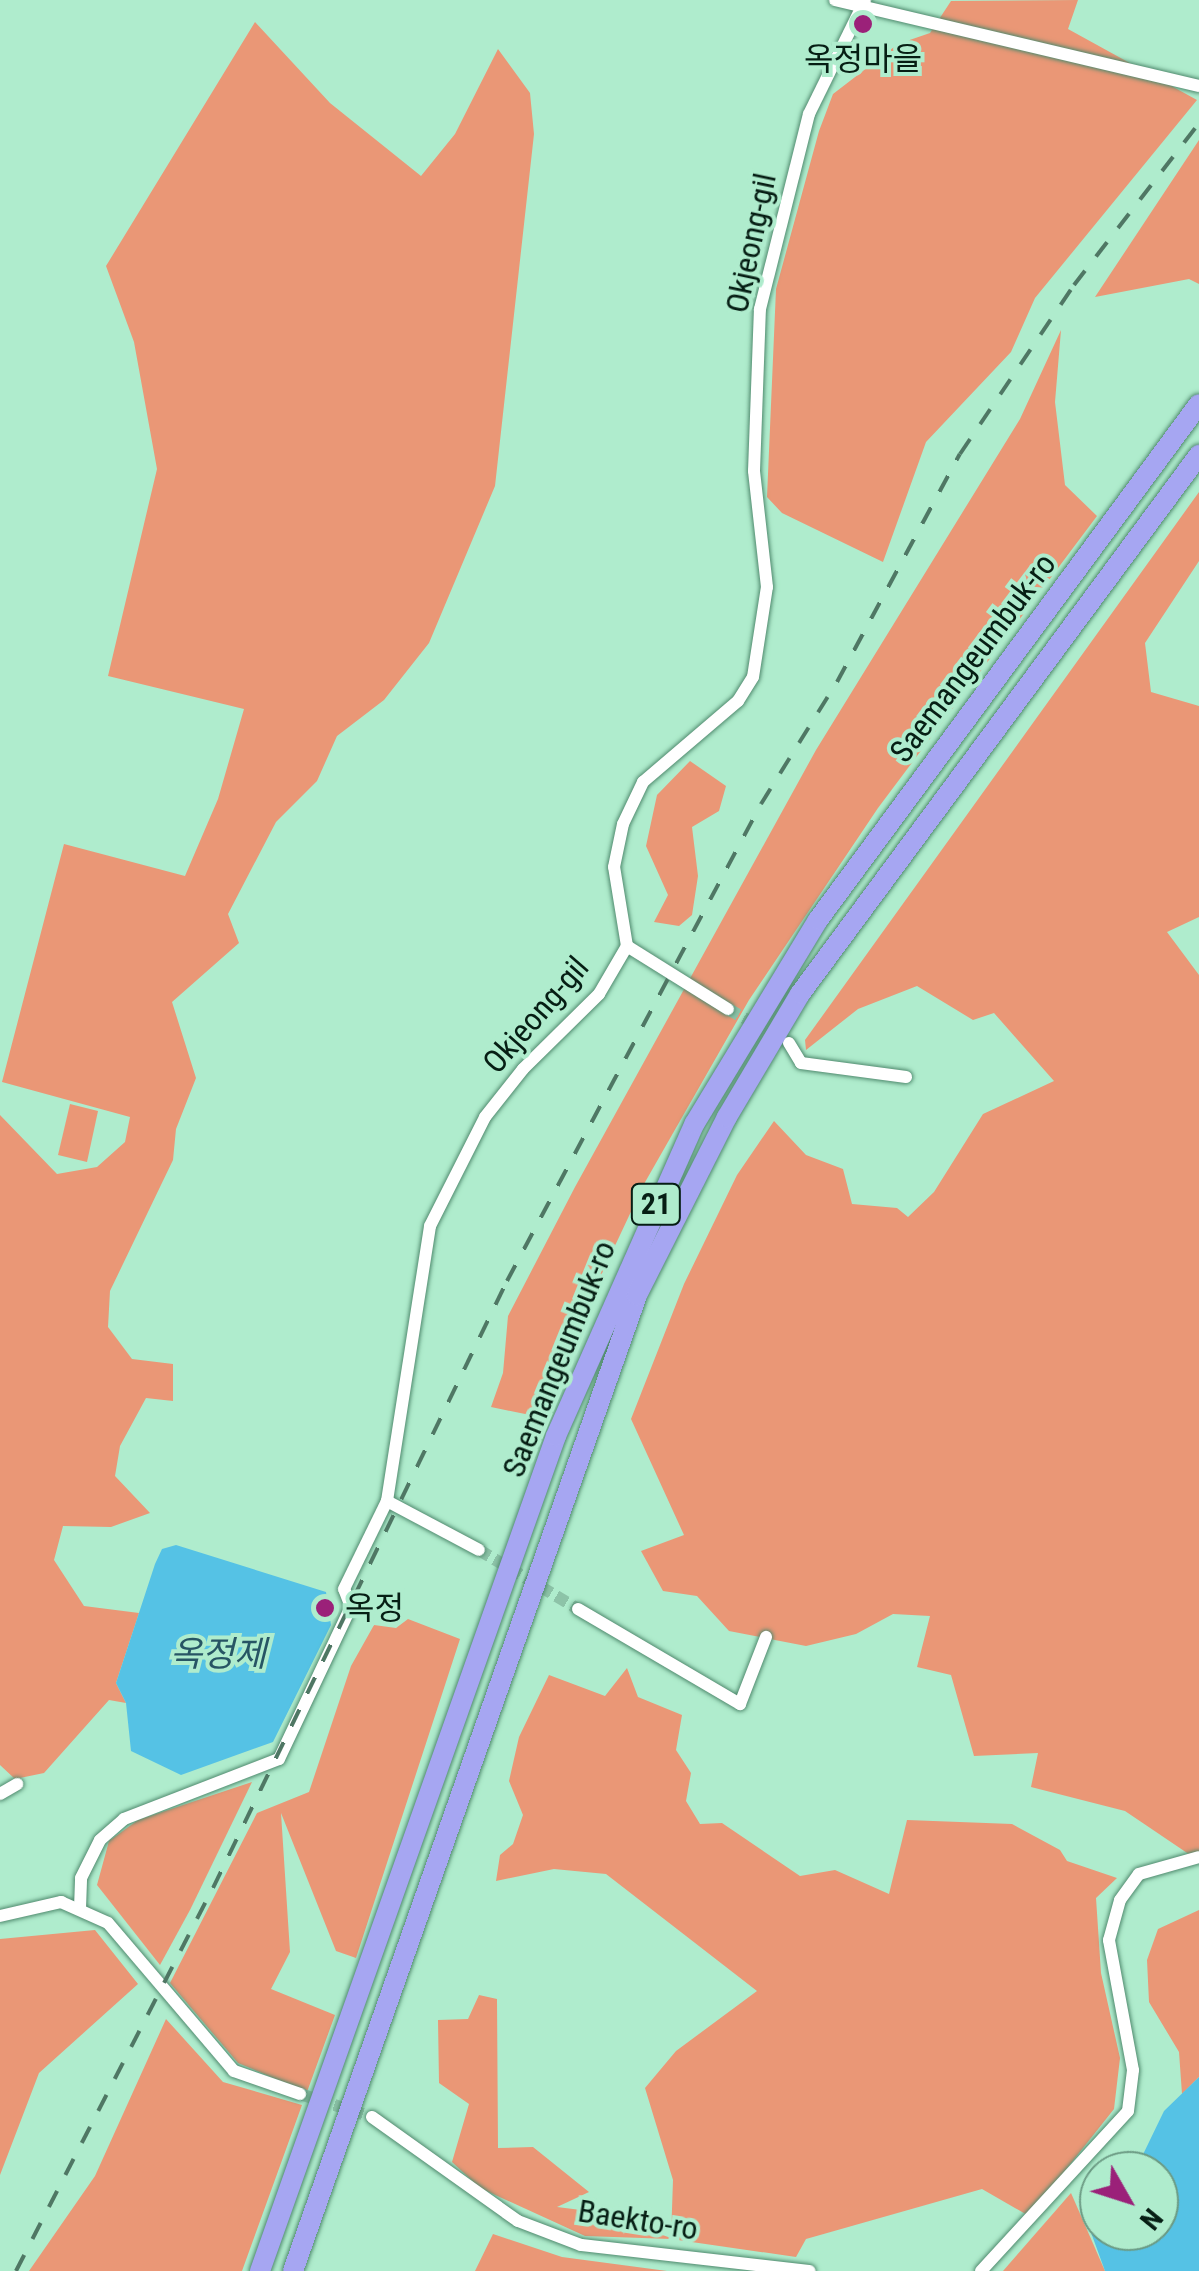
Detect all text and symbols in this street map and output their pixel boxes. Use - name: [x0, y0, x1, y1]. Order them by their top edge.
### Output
- marker: 옥정마을: [852, 13, 874, 35]
- place label: 옥정마을: [804, 40, 922, 78]
- street label: Okjeong-gil: [718, 170, 784, 316]
- street label: Saemangeumbuk-ro: [882, 546, 1064, 770]
- street label: Okjeong-gil: [475, 949, 597, 1081]
- road number: 21: [628, 1179, 684, 1229]
- street label: Saemangeumbuk-ro: [494, 1235, 624, 1483]
- place label: 옥정: [345, 1589, 404, 1627]
- marker: 옥정: [314, 1597, 336, 1619]
- water label: 옥정제: [170, 1634, 266, 1676]
- north arrow: [1079, 2151, 1179, 2251]
- street label: Baekto-ro: [575, 2192, 701, 2248]
- text: N: [1133, 2202, 1169, 2236]

